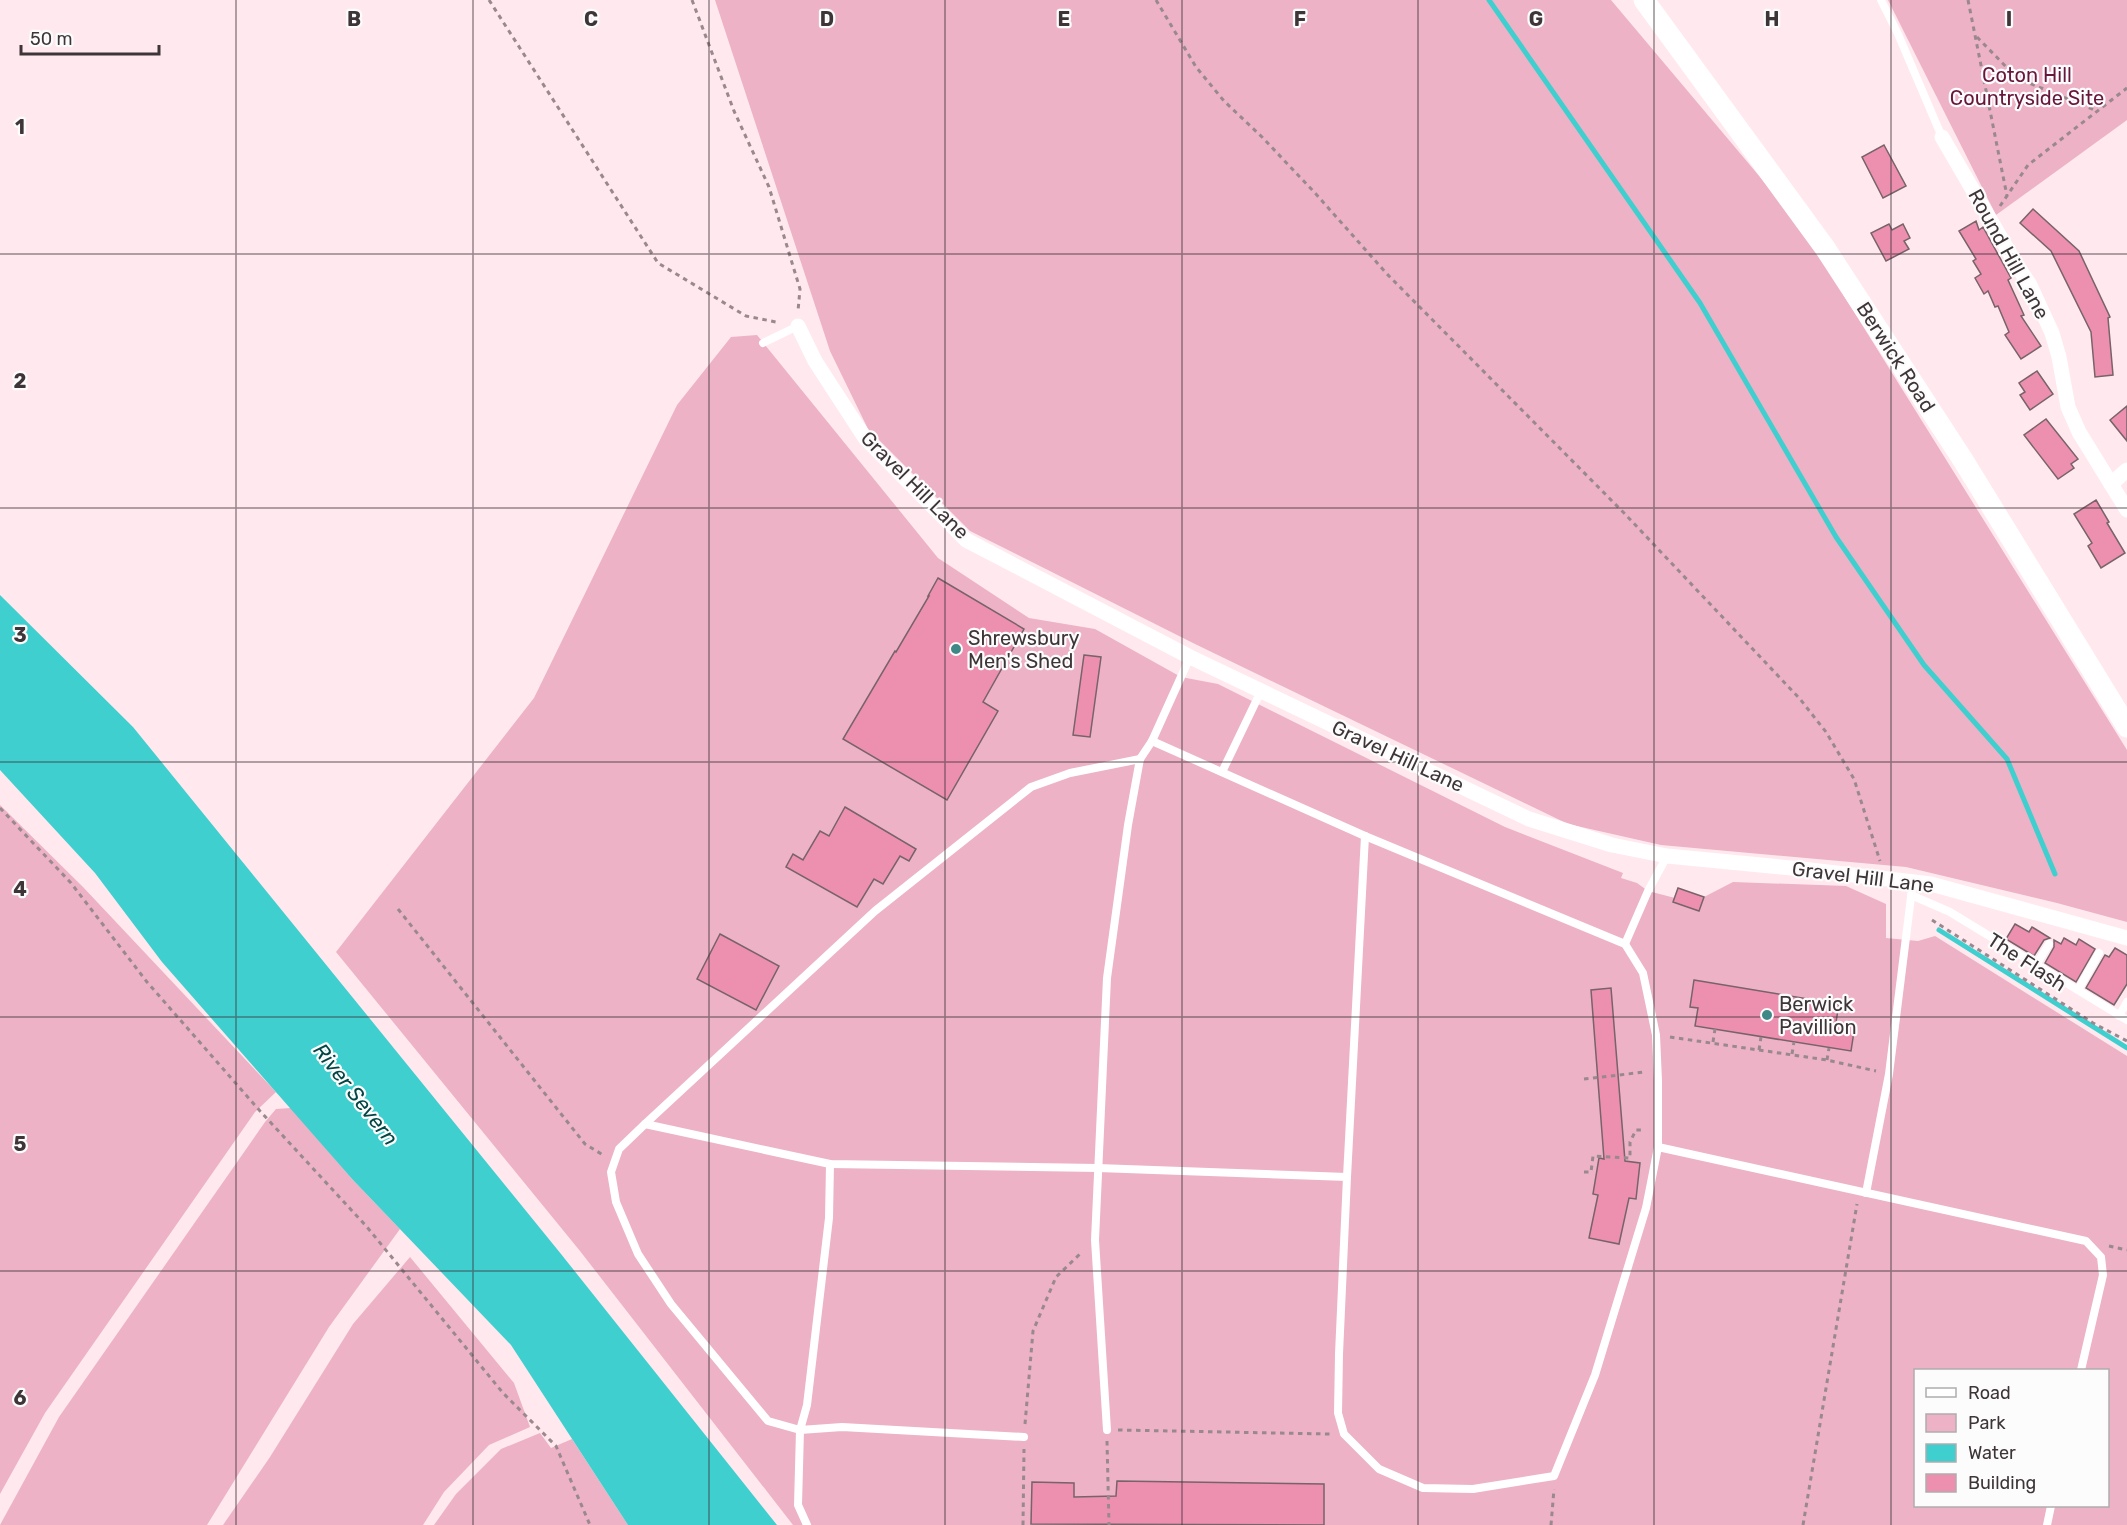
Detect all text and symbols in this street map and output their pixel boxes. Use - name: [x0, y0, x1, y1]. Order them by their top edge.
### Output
- text: B: [347, 7, 361, 31]
- text: C: [584, 7, 598, 31]
- text: D: [820, 7, 834, 31]
- text: E: [1058, 7, 1070, 31]
- text: F: [1294, 7, 1306, 31]
- text: G: [1529, 7, 1543, 31]
- text: H: [1765, 7, 1779, 31]
- text: I: [2006, 7, 2012, 31]
- scale bar: [21, 18, 159, 56]
- text: 50 m: [30, 28, 73, 50]
- park label: Coton Hill Countryside Site: [1950, 63, 2104, 110]
- text: 1: [15, 115, 25, 139]
- street label: Round Hill Lane: [1963, 185, 2055, 323]
- street label: Berwick Road: [1851, 297, 1941, 417]
- text: 2: [14, 369, 27, 393]
- street label: Gravel Hill Lane: [856, 426, 974, 544]
- text: 3: [13, 623, 27, 647]
- place label: Shrewsbury Men's Shed: [968, 626, 1080, 673]
- marker: Shrewsbury Men's Shed: [949, 642, 963, 656]
- street label: Gravel Hill Lane: [1328, 715, 1468, 797]
- street label: Gravel Hill Lane: [1791, 856, 1935, 898]
- text: 4: [13, 877, 27, 901]
- street label: The Flash: [1983, 928, 2071, 996]
- place label: Berwick Pavillion: [1779, 992, 1857, 1039]
- marker: Berwick Pavillion: [1760, 1008, 1774, 1022]
- water label: River Severn: [308, 1038, 404, 1150]
- text: 5: [14, 1132, 27, 1156]
- legend: [1914, 1369, 2109, 1507]
- text: Road: [1968, 1382, 2011, 1404]
- text: 6: [13, 1386, 27, 1410]
- text: Park: [1968, 1412, 2006, 1434]
- text: Water: [1968, 1442, 2016, 1464]
- text: Building: [1968, 1472, 2036, 1494]

